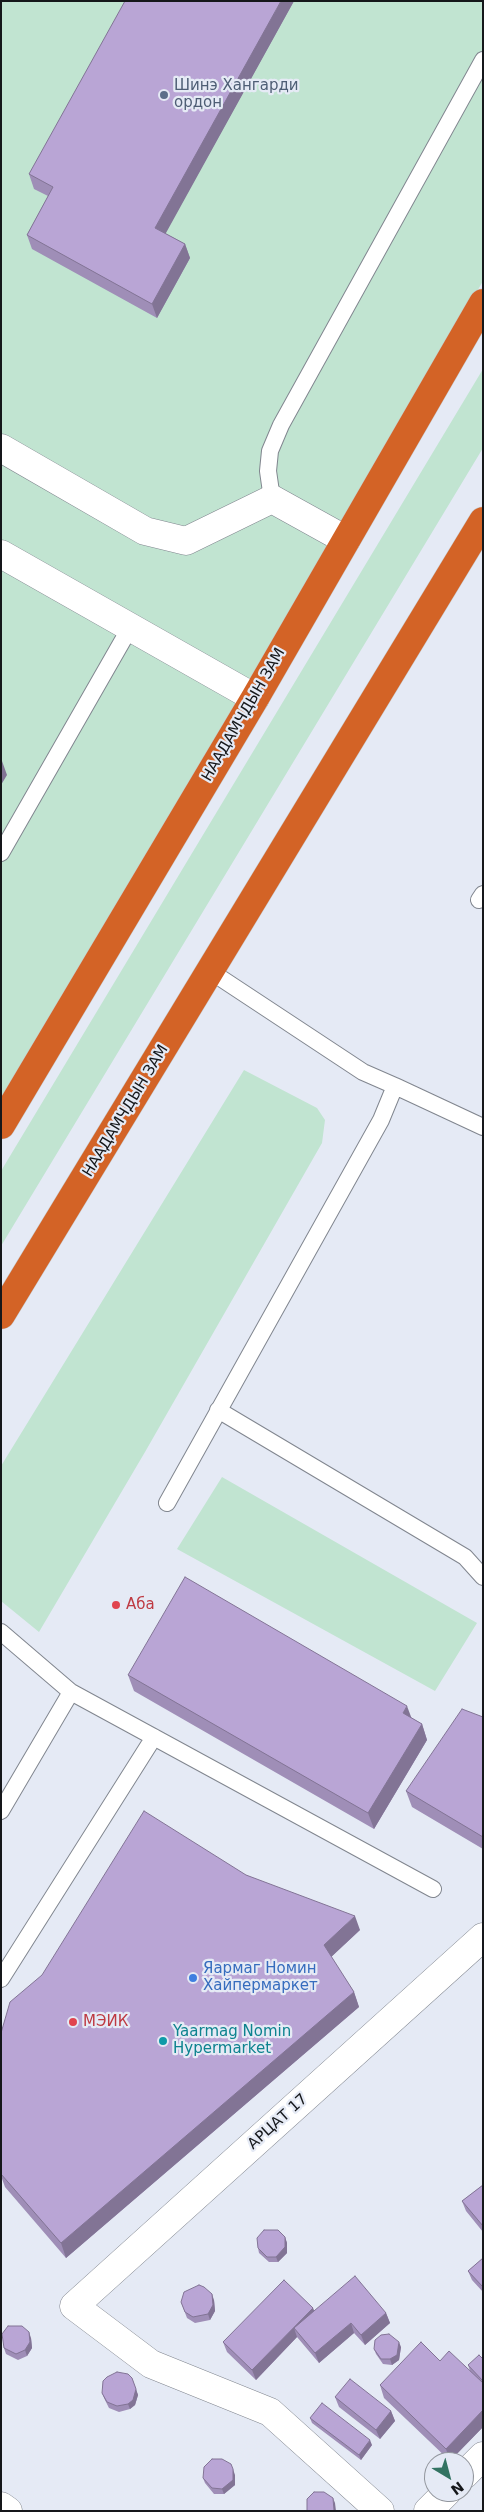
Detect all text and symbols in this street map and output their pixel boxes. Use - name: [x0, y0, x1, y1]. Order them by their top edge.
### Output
- place label: Шинэ Хангарди ордон: [174, 77, 299, 112]
- marker: Шинэ Хангарди ордон: [158, 89, 170, 101]
- street label: НААДАМЧДЫН ЗАМ: [198, 645, 290, 785]
- street label: НААДАМЧДЫН ЗАМ: [79, 1042, 173, 1180]
- place label: Аба: [126, 1596, 155, 1614]
- marker: Аба: [110, 1599, 122, 1611]
- place label: Яармаг Номин Хайпермаркет: [203, 1960, 318, 1995]
- marker: Яармаг Номин Хайпермаркет: [187, 1972, 199, 1984]
- place label: МЭИК: [83, 2013, 128, 2031]
- marker: МЭИК: [67, 2016, 79, 2028]
- place label: Yaarmag Nomin Hypermarket: [173, 2023, 291, 2058]
- marker: Yaarmag Nomin Hypermarket: [157, 2035, 169, 2047]
- street label: АРЦАТ 17: [244, 2090, 312, 2154]
- north arrow: [424, 2452, 474, 2502]
- text: N: [448, 2478, 467, 2498]

